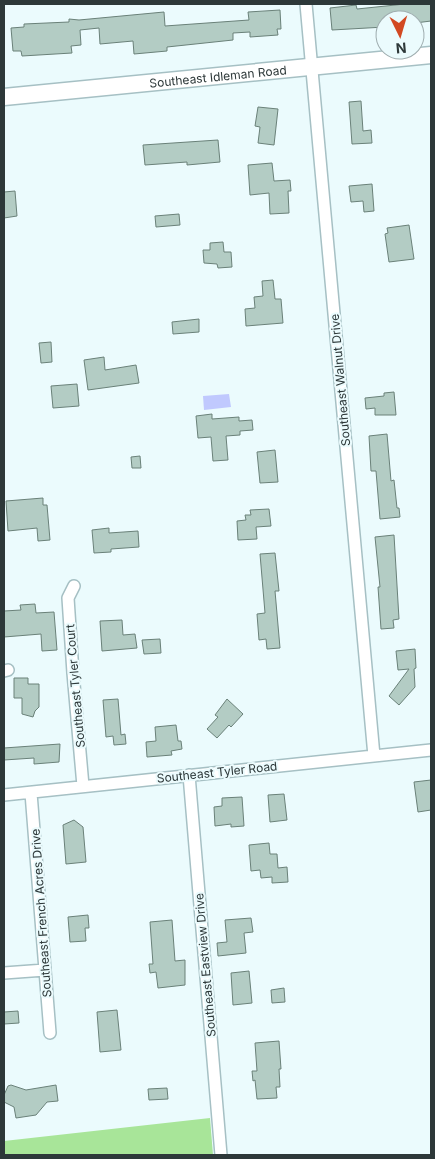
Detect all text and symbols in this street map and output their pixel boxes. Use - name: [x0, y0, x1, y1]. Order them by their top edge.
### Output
- north arrow: [375, 10, 425, 60]
- text: N: [395, 40, 407, 57]
- street label: Southeast Idleman Road: [149, 62, 287, 90]
- street label: Southeast Walnut Drive: [327, 313, 353, 447]
- street label: Southeast Tyler Court: [62, 624, 88, 748]
- street label: Southeast Tyler Road: [156, 758, 278, 786]
- street label: Southeast French Acres Drive: [28, 828, 54, 998]
- street label: Southeast Eastview Drive: [191, 892, 219, 1038]

